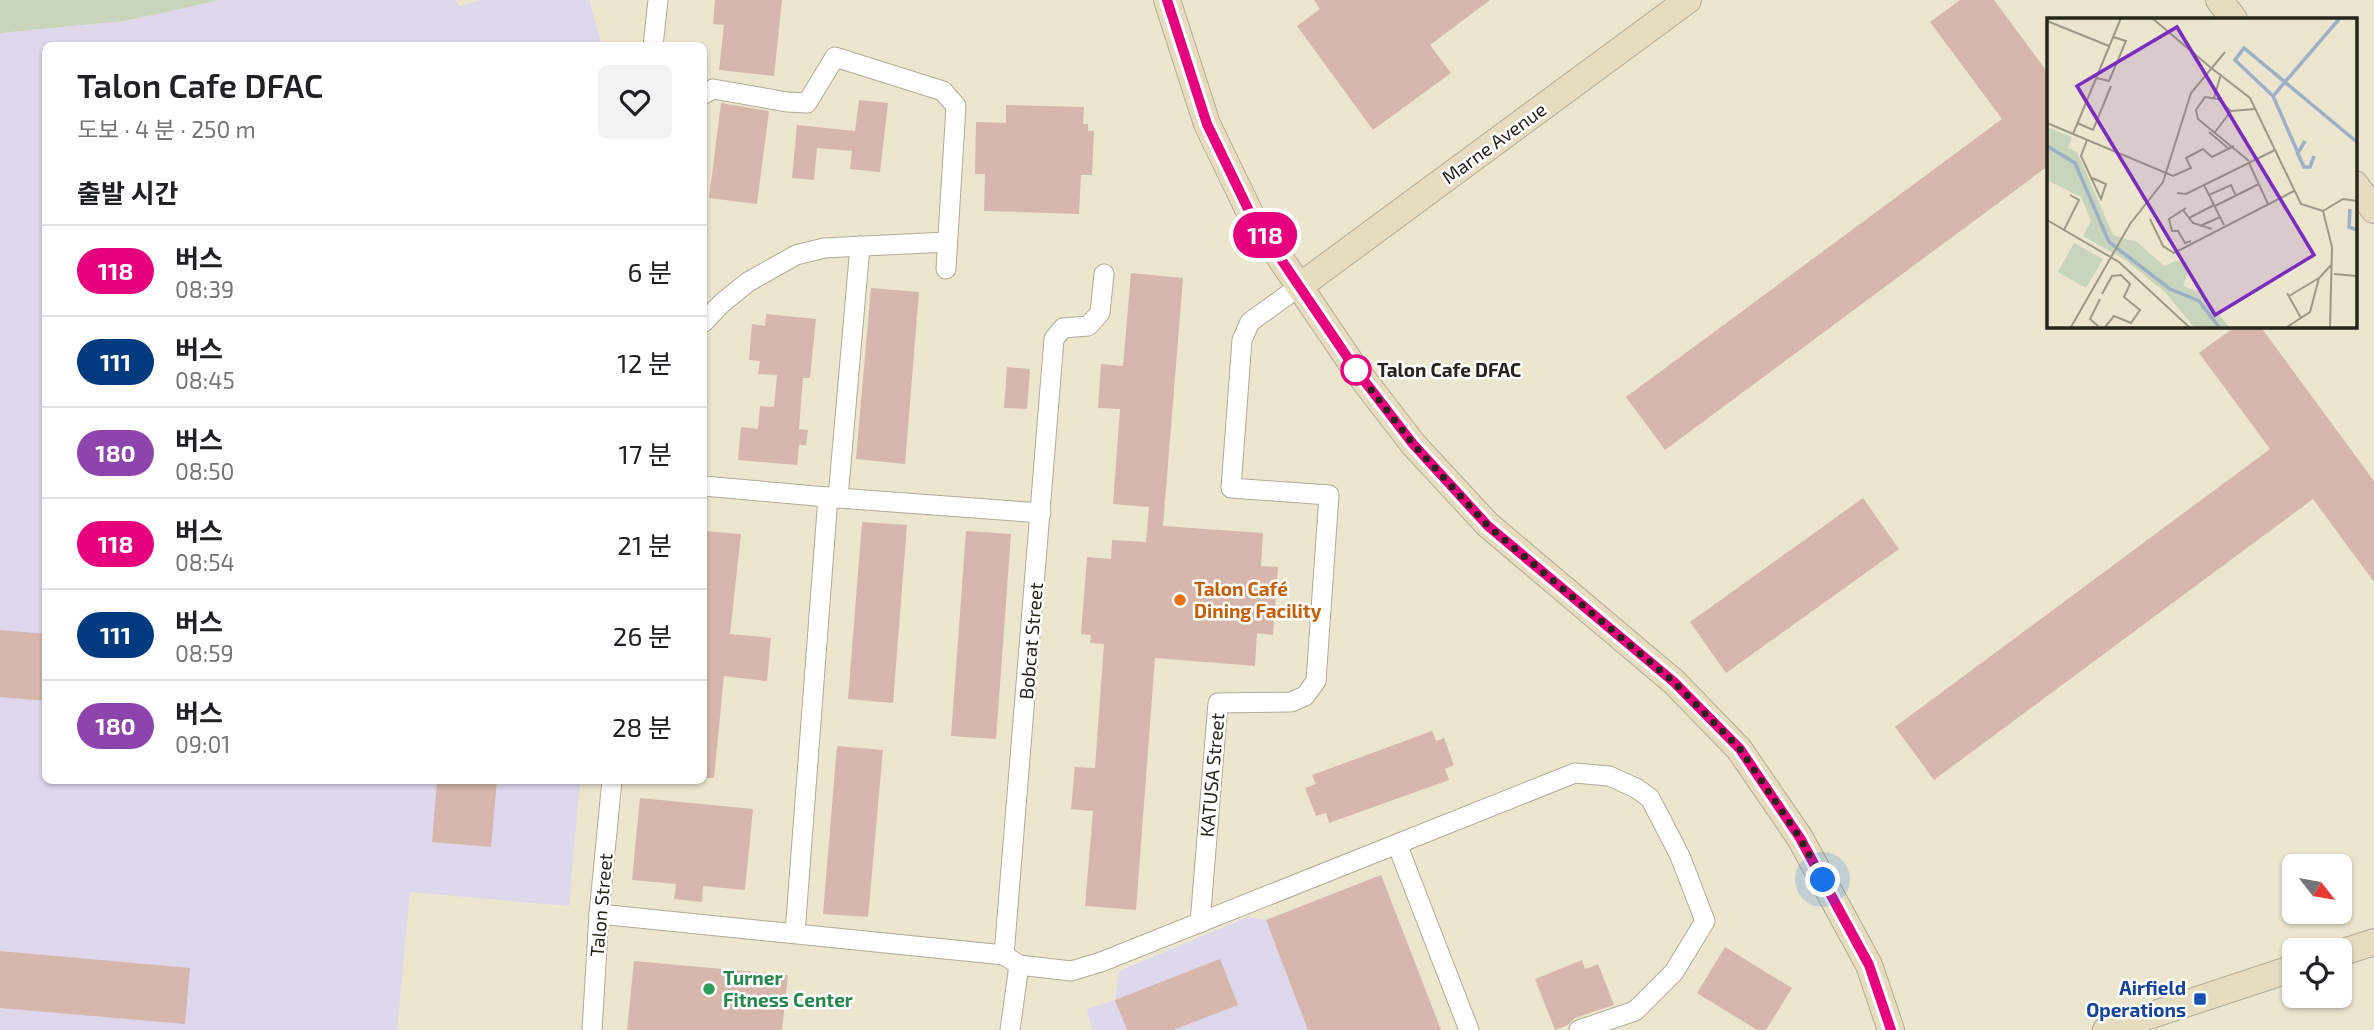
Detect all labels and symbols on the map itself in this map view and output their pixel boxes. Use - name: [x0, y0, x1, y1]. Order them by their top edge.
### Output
- inset map: [2047, 18, 2356, 327]
- street label: Marne Avenue: [1437, 97, 1550, 188]
- line badge: 118: [1225, 212, 1305, 258]
- marker: Talon Cafe DFAC: [1341, 355, 1371, 385]
- place label: Talon Cafe DFAC: [1377, 358, 1521, 381]
- place label: Talon Café Dining Facility: [1194, 577, 1322, 623]
- street label: Bobcat Street: [1014, 581, 1047, 700]
- marker: Talon Café Dining Facility: [1172, 592, 1188, 608]
- street label: KATUSA Street: [1195, 712, 1228, 838]
- street label: Talon Street: [585, 852, 616, 958]
- north arrow: [2282, 854, 2352, 924]
- your location: [1805, 862, 1840, 897]
- place label: Turner Fitness Center: [723, 966, 853, 1011]
- place label: Airfield Operations: [2086, 976, 2186, 1021]
- marker: Turner Fitness Center: [701, 981, 717, 997]
- marker: Airfield Operations: [2192, 991, 2208, 1007]

